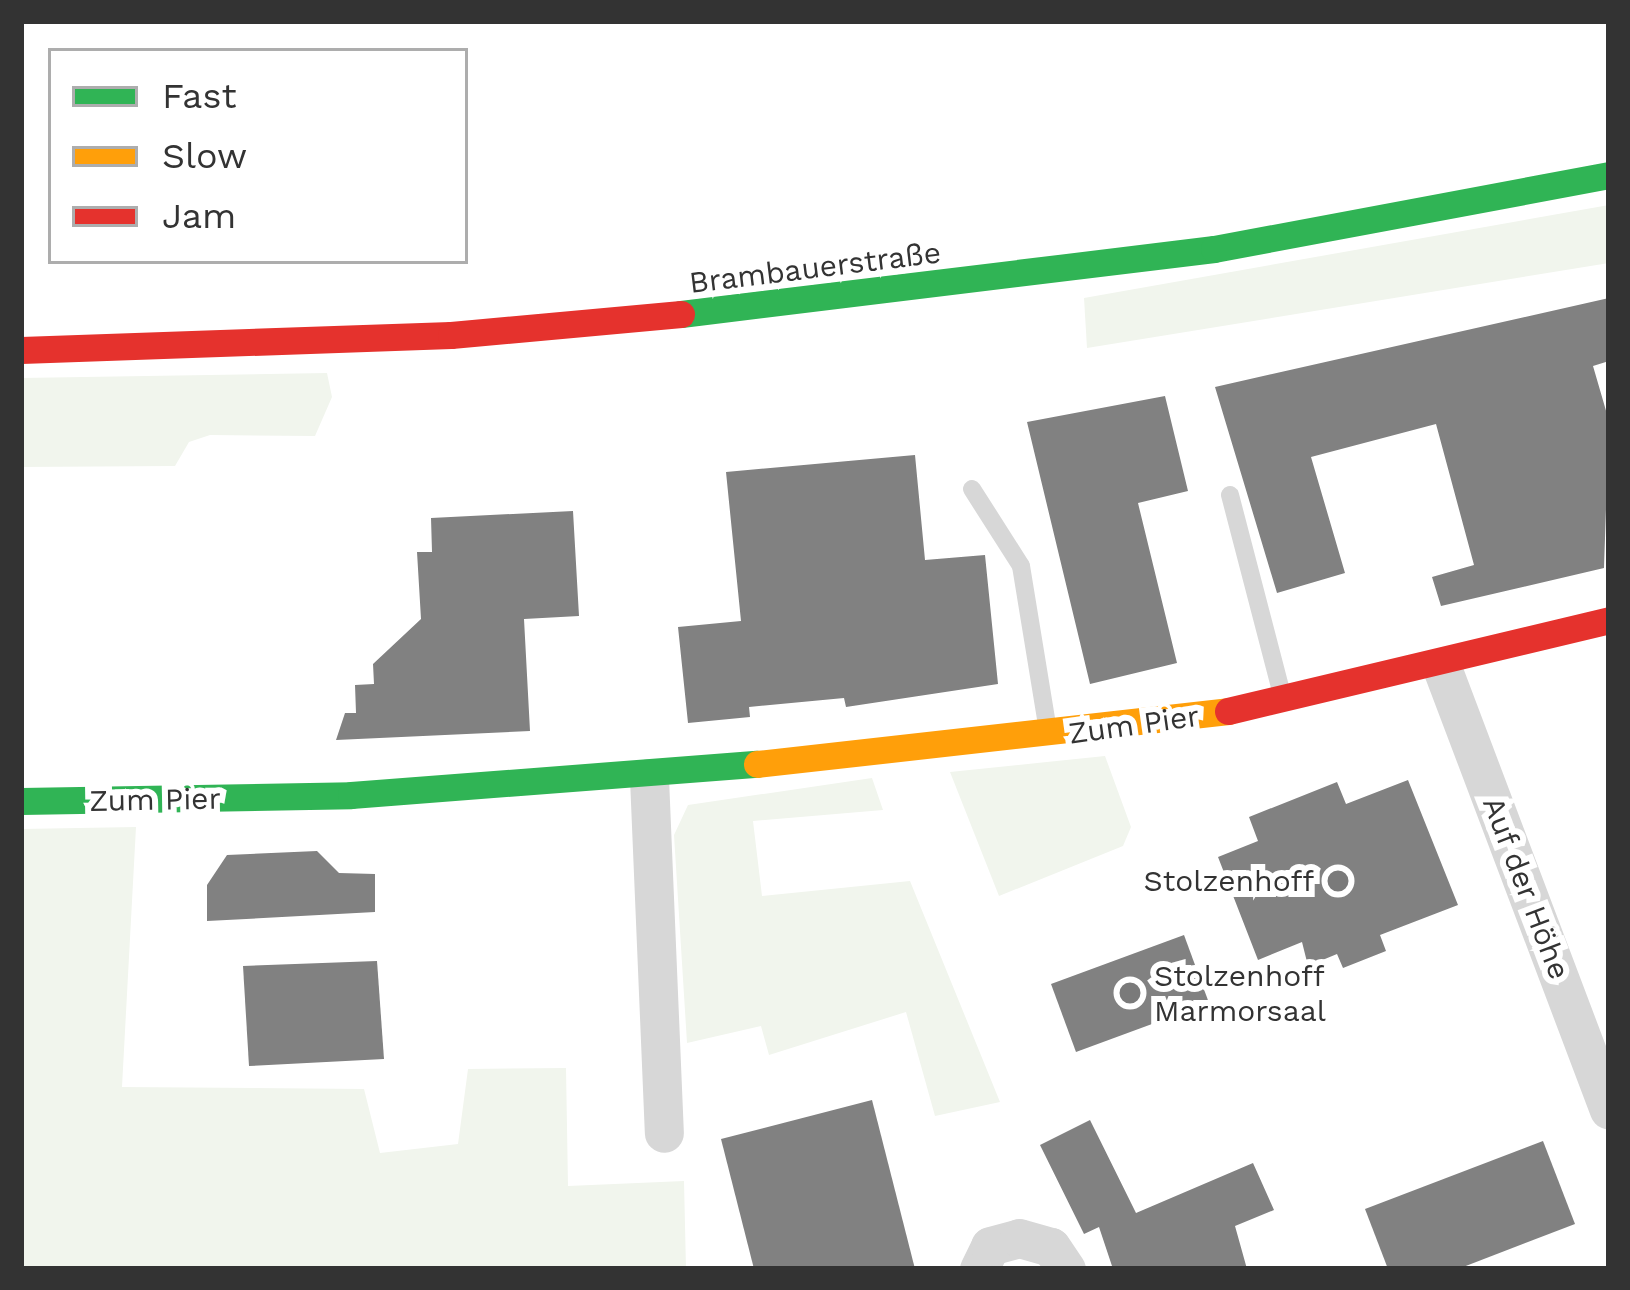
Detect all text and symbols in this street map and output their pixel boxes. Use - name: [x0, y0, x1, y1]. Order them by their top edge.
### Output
- legend: [48, 48, 468, 264]
- text: Fast: [162, 75, 237, 117]
- text: Slow: [162, 135, 247, 177]
- text: Jam: [162, 195, 236, 237]
- street label: Brambauerstraße: [687, 235, 943, 301]
- street label: Zum Pier: [1066, 698, 1202, 752]
- street label: Zum Pier: [89, 781, 221, 819]
- street label: Auf der Höhe: [1474, 791, 1578, 985]
- place label: Stolzenhoff: [1143, 863, 1314, 899]
- marker: Stolzenhoff: [1325, 868, 1351, 894]
- place label: Stolzenhoff Marmorsaal: [1154, 958, 1326, 1028]
- marker: Stolzenhoff Marmorsaal: [1117, 980, 1143, 1006]

